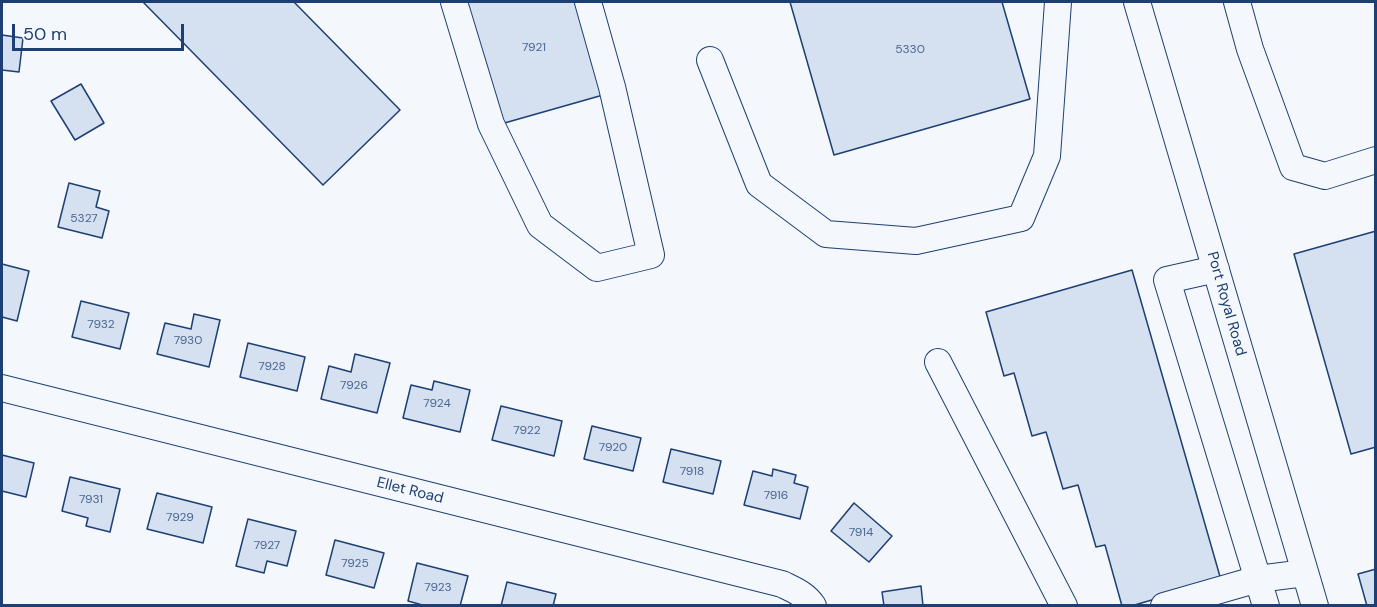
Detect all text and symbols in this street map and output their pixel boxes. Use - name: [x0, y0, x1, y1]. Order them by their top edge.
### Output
- scale bar: [15, 12, 188, 50]
- text: 50 m: [23, 22, 67, 46]
- house number: 7921: [522, 41, 546, 55]
- house number: 5330: [895, 43, 925, 57]
- house number: 5327: [70, 212, 98, 226]
- street label: Port Royal Road: [1203, 250, 1249, 358]
- house number: 7932: [87, 318, 115, 332]
- house number: 7930: [174, 334, 202, 348]
- house number: 7928: [258, 360, 286, 374]
- house number: 7926: [340, 379, 368, 393]
- house number: 7924: [423, 397, 451, 411]
- house number: 7922: [513, 424, 541, 438]
- house number: 7920: [599, 441, 627, 455]
- house number: 7918: [680, 465, 704, 479]
- street label: Ellet Road: [375, 474, 445, 508]
- house number: 7916: [764, 489, 788, 503]
- house number: 7931: [79, 493, 103, 507]
- house number: 7929: [166, 511, 194, 525]
- house number: 7914: [849, 526, 873, 540]
- house number: 7927: [254, 539, 280, 553]
- house number: 7925: [341, 557, 369, 571]
- house number: 7923: [424, 581, 452, 595]

